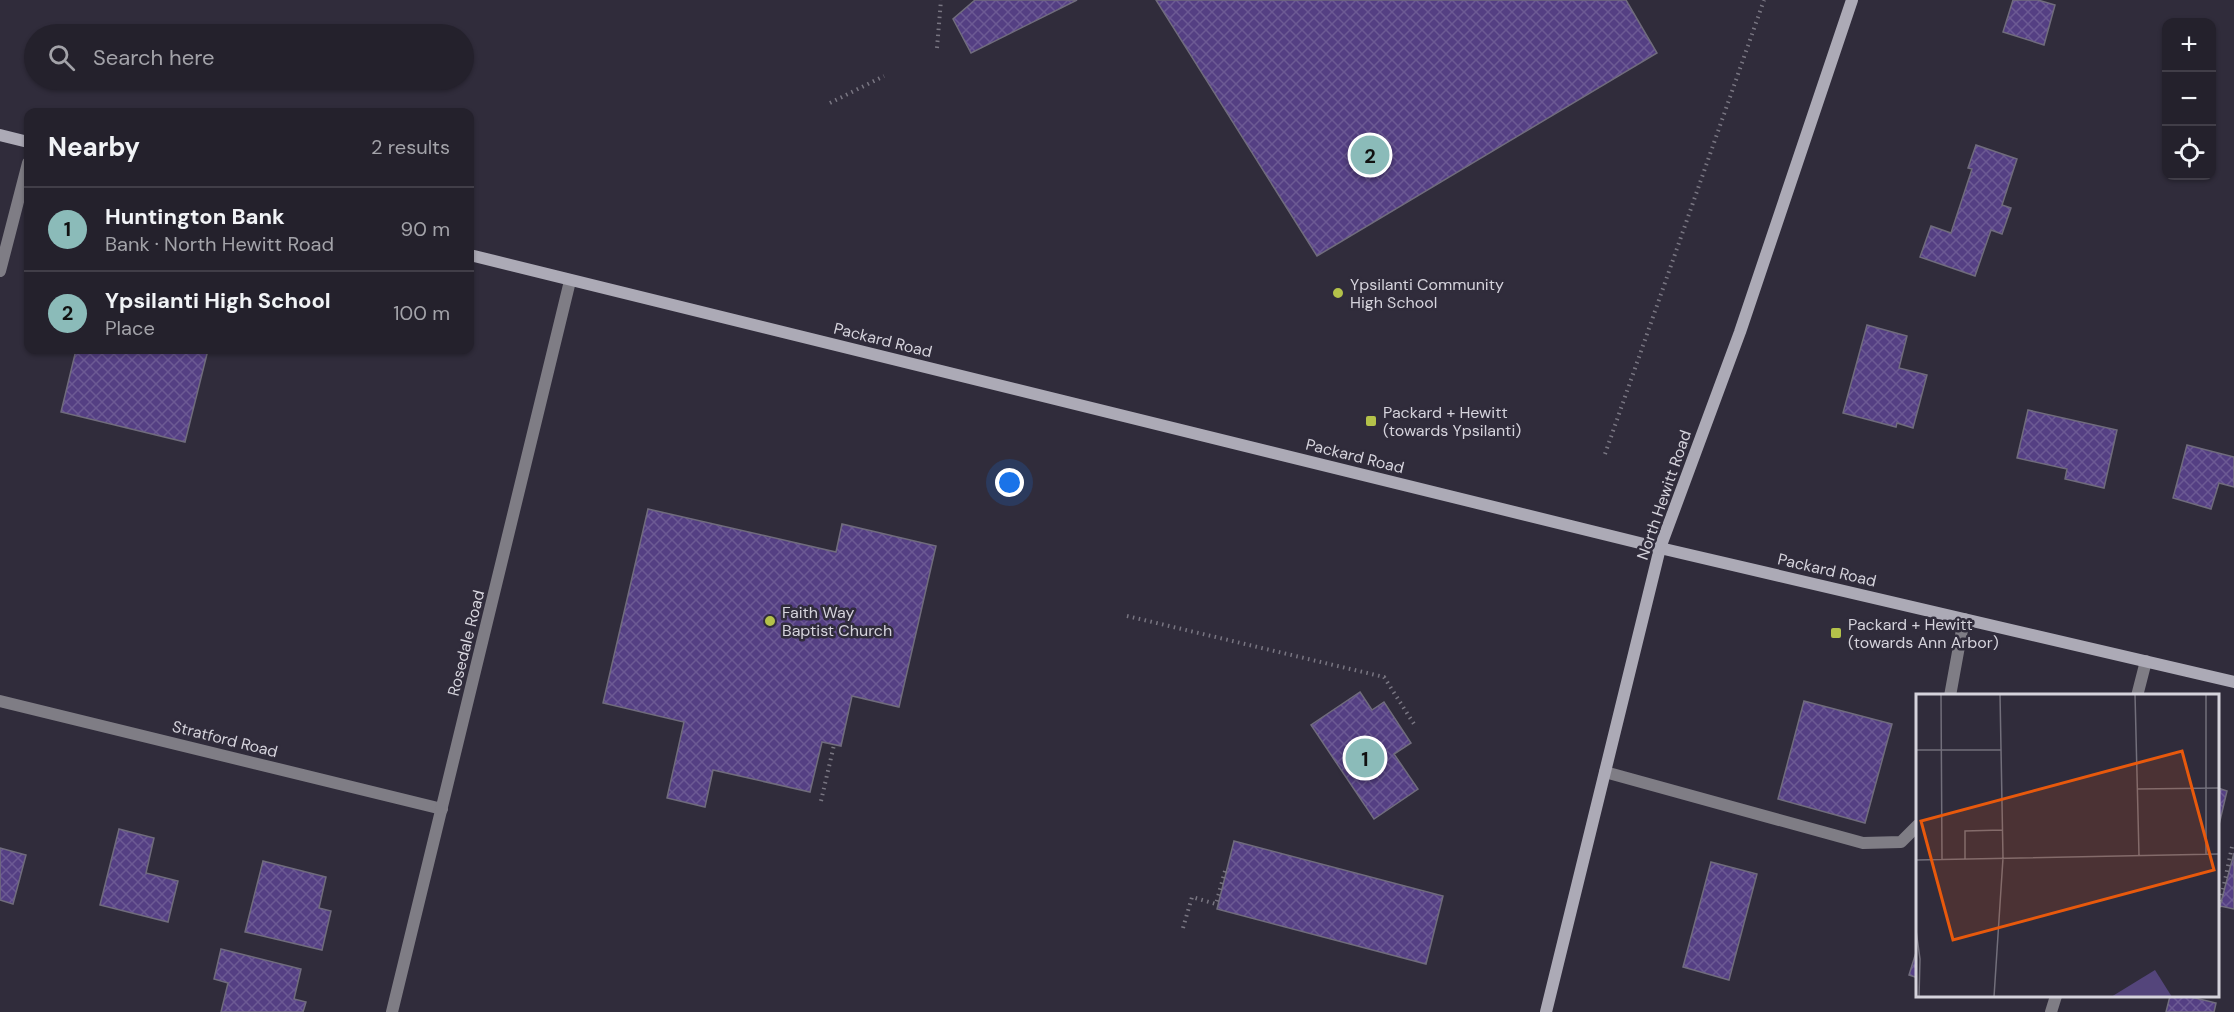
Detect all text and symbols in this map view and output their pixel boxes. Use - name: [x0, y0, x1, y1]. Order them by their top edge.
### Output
- map controls: [2162, 18, 2216, 180]
- button: +: [2162, 18, 2216, 72]
- search box: [24, 24, 474, 90]
- icon: search: [45, 41, 78, 74]
- text: Search here: [93, 43, 214, 72]
- button: −: [2162, 72, 2216, 126]
- button: locate: [2162, 126, 2216, 180]
- text: Nearby: [48, 130, 140, 164]
- pin: 2: [1350, 132, 1390, 178]
- text: 2 results: [371, 134, 450, 160]
- text: Huntington Bank: [105, 202, 285, 231]
- text: 1: [64, 216, 71, 242]
- text: 90 m: [401, 216, 450, 242]
- text: Bank · North Hewitt Road: [105, 231, 334, 257]
- place label: Ypsilanti Community High School: [1350, 274, 1504, 313]
- text: Ypsilanti High School: [105, 286, 331, 315]
- marker: Ypsilanti Community High School: [1331, 286, 1345, 300]
- text: 2: [62, 300, 73, 326]
- text: 100 m: [393, 300, 450, 326]
- text: Place: [105, 315, 155, 341]
- street label: Packard Road: [832, 318, 934, 362]
- place label: Packard + Hewitt (towards Ypsilanti): [1383, 402, 1521, 441]
- marker: Packard + Hewitt (towards Ypsilanti): [1364, 414, 1378, 428]
- street label: North Hewitt Road: [1632, 427, 1696, 563]
- street label: Packard Road: [1304, 434, 1406, 478]
- your location: [995, 468, 1024, 497]
- street label: Packard Road: [1776, 548, 1878, 592]
- street label: Rosedale Road: [443, 588, 489, 698]
- place label: Faith Way Baptist Church: [782, 602, 892, 641]
- marker: Faith Way Baptist Church: [763, 614, 777, 628]
- place label: Packard + Hewitt (towards Ann Arbor): [1848, 614, 1999, 653]
- marker: Packard + Hewitt (towards Ann Arbor): [1829, 626, 1843, 640]
- inset map: [1916, 694, 2219, 997]
- street label: Stratford Road: [170, 716, 280, 762]
- pin: 1: [1346, 736, 1384, 780]

